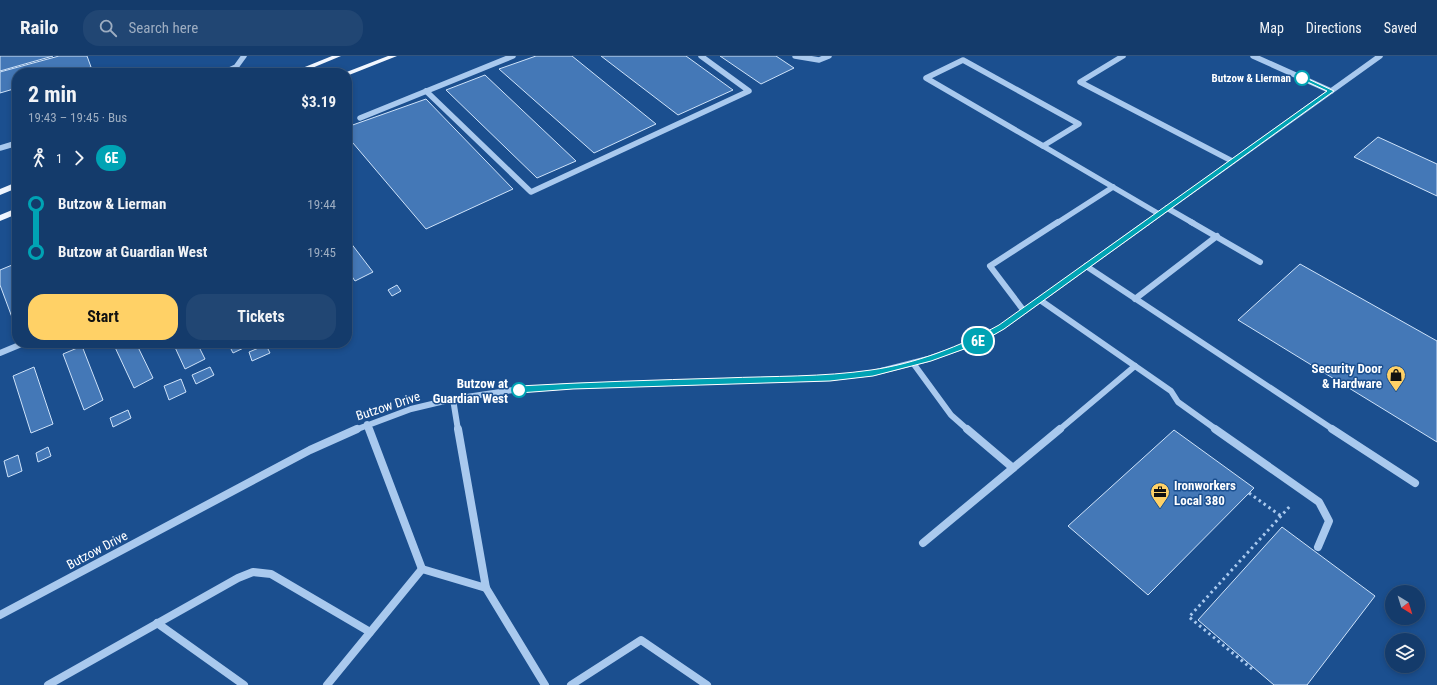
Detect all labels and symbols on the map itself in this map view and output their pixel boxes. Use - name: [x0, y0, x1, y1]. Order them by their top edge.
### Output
- marker: Butzow & Lierman: [1294, 70, 1310, 86]
- place label: Butzow & Lierman: [1212, 72, 1291, 85]
- line badge: 6E: [960, 328, 996, 354]
- place label: Security Door & Hardware: [1311, 361, 1383, 391]
- shop icon: Security Door & Hardware: [1385, 364, 1407, 392]
- place label: Butzow at Guardian West: [433, 376, 508, 406]
- marker: Butzow at Guardian West: [511, 382, 527, 398]
- street label: Butzow Drive: [354, 389, 422, 423]
- place label: Ironworkers Local 380: [1174, 478, 1236, 508]
- office icon: Ironworkers Local 380: [1149, 481, 1171, 509]
- street label: Butzow Drive: [64, 528, 130, 572]
- north arrow: [1385, 585, 1425, 625]

